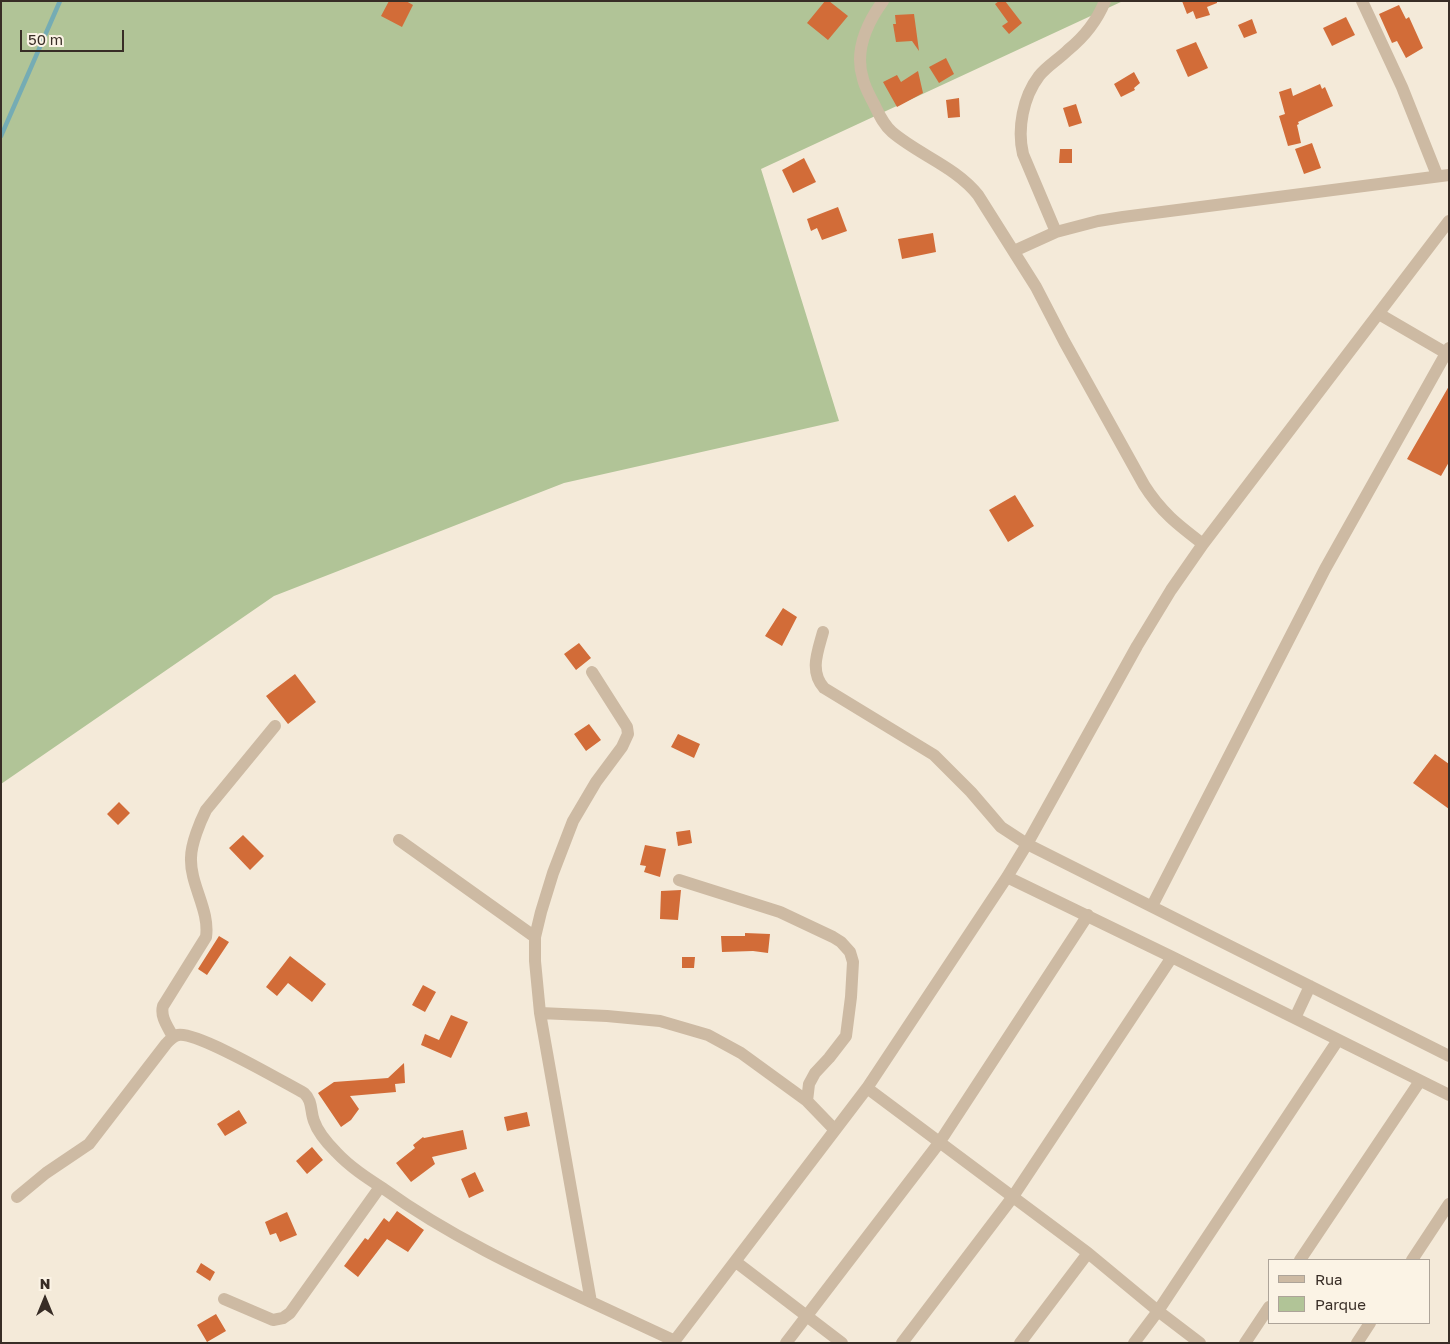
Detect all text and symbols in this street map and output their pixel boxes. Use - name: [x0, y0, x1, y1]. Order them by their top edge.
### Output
- scale bar: [22, 20, 126, 52]
- text: 50 m: [28, 30, 63, 48]
- legend: [1268, 1259, 1430, 1324]
- text: Rua: [1315, 1270, 1342, 1288]
- north arrow: [20, 1274, 70, 1324]
- text: N: [40, 1275, 50, 1292]
- text: Parque: [1315, 1295, 1366, 1313]

